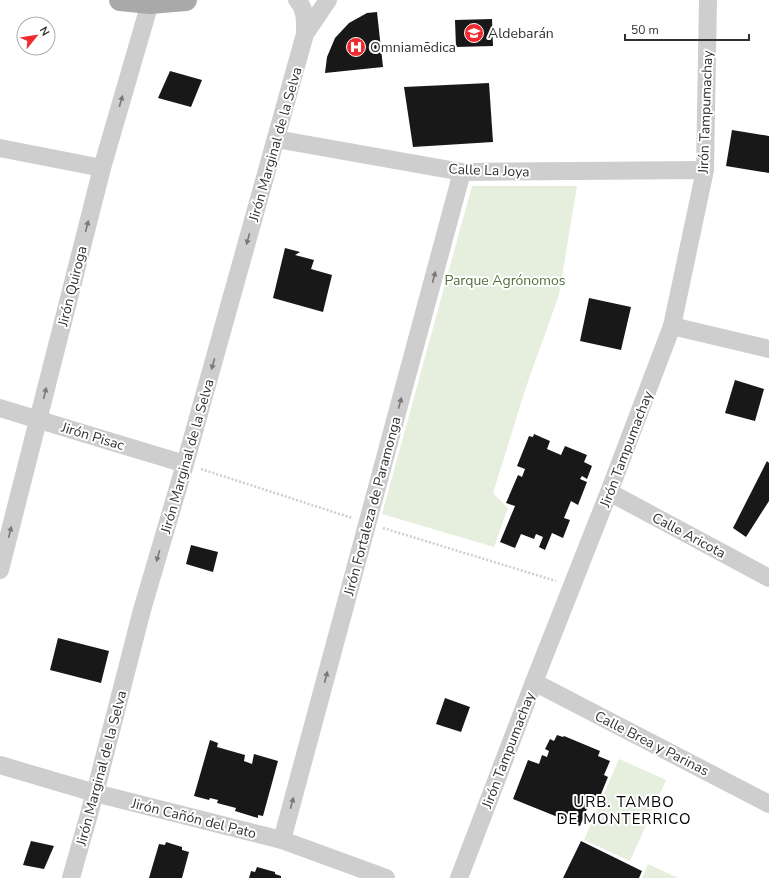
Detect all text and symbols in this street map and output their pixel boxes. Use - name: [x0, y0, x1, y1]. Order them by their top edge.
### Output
- north arrow: [16, 16, 56, 56]
- scale bar: [625, 16, 749, 42]
- school or university icon: Aldebarán: [463, 22, 485, 44]
- text: 50 m: [631, 22, 659, 38]
- text: N: [36, 24, 53, 39]
- place label: Aldebarán: [488, 24, 554, 43]
- hospital icon: Omniamēdica: [345, 36, 367, 58]
- place label: Omniamēdica: [370, 38, 456, 57]
- street label: Jirón Tampumachay: [694, 49, 717, 175]
- street label: Jirón Marginal de la Selva: [244, 65, 307, 225]
- one-way arrow: [118, 94, 124, 106]
- street label: Calle La Joya: [448, 160, 530, 181]
- one-way arrow: [84, 220, 90, 232]
- one-way arrow: [245, 233, 251, 245]
- street label: Jirón Quiroga: [53, 244, 92, 329]
- one-way arrow: [431, 271, 437, 284]
- park label: Parque Agrónomos: [444, 271, 566, 290]
- one-way arrow: [210, 358, 216, 370]
- street label: Jirón Marginal de la Selva: [156, 377, 219, 537]
- one-way arrow: [42, 387, 48, 399]
- street label: Jirón Tampumachay: [595, 388, 658, 511]
- one-way arrow: [397, 397, 403, 409]
- street label: Jirón Fortaleza de Paramonga: [339, 414, 406, 599]
- street label: Jirón Pisac: [58, 418, 127, 455]
- street label: Calle Aricota: [649, 508, 729, 563]
- one-way arrow: [7, 526, 13, 539]
- one-way arrow: [155, 550, 161, 562]
- one-way arrow: [323, 671, 329, 683]
- street label: Jirón Marginal de la Selva: [71, 688, 131, 849]
- street label: Jirón Tampumachay: [477, 689, 540, 812]
- street label: Calle Brea y Parinas: [591, 706, 712, 781]
- district label: URB. TAMBO DE MONTERRICO: [556, 792, 692, 829]
- street label: Jirón Cañón del Pato: [129, 794, 258, 843]
- one-way arrow: [289, 796, 295, 808]

